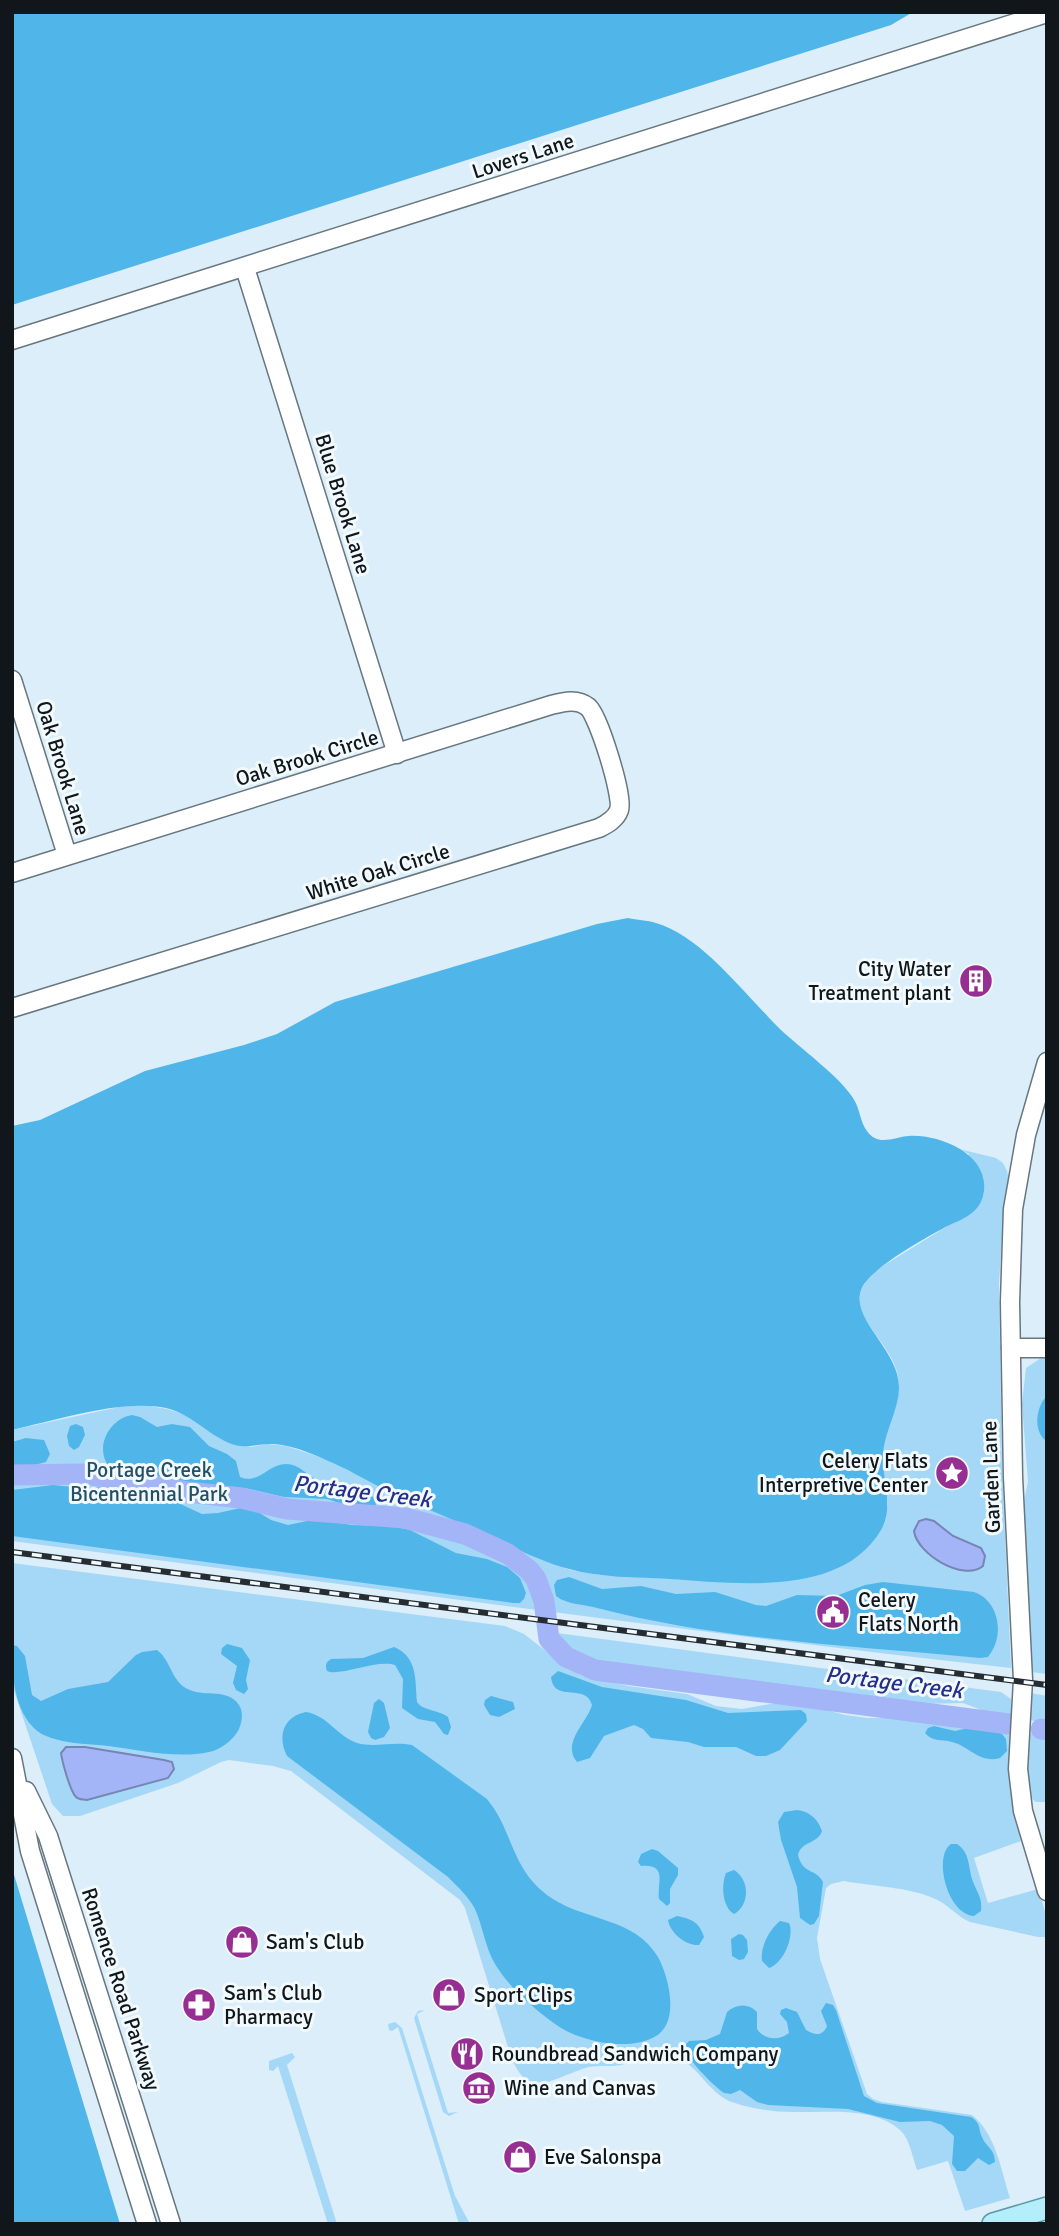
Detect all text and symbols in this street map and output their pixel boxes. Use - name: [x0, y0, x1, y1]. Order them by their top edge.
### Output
- street label: Lovers Lane: [469, 127, 577, 185]
- street label: Blue Brook Lane: [309, 431, 377, 577]
- street label: Oak Brook Lane: [30, 698, 96, 838]
- street label: Oak Brook Circle: [232, 724, 382, 792]
- street label: White Oak Circle: [303, 838, 453, 906]
- place label: City Water Treatment plant: [809, 956, 951, 1006]
- building icon: City Water Treatment plant: [957, 962, 995, 1000]
- street label: Garden Lane: [976, 1420, 1006, 1534]
- place label: Celery Flats Interpretive Center: [759, 1448, 928, 1498]
- place icon: Celery Flats Interpretive Center: [933, 1454, 971, 1492]
- park label: Portage Creek Bicentennial Park: [70, 1457, 229, 1507]
- water label: Portage Creek: [292, 1469, 435, 1515]
- place label: Celery Flats North: [858, 1587, 959, 1637]
- public building icon: Celery Flats North: [814, 1593, 852, 1631]
- water label: Portage Creek: [824, 1660, 967, 1706]
- street label: Romence Road Parkway: [76, 1884, 166, 2094]
- shop icon: Sam's Club: [223, 1923, 261, 1961]
- place label: Sam's Club: [266, 1929, 364, 1955]
- shop icon: Sport Clips: [430, 1976, 468, 2014]
- place label: Sam's Club Pharmacy: [224, 1980, 322, 2030]
- place label: Sport Clips: [474, 1982, 573, 2008]
- pharmacy icon: Sam's Club Pharmacy: [180, 1986, 218, 2024]
- restaurant icon: Roundbread Sandwich Company: [448, 2035, 486, 2073]
- place label: Roundbread Sandwich Company: [491, 2041, 779, 2067]
- museum icon: Wine and Canvas: [460, 2069, 498, 2107]
- place label: Wine and Canvas: [504, 2075, 656, 2101]
- shop icon: Eve Salonspa: [501, 2138, 539, 2176]
- place label: Eve Salonspa: [544, 2144, 662, 2170]

